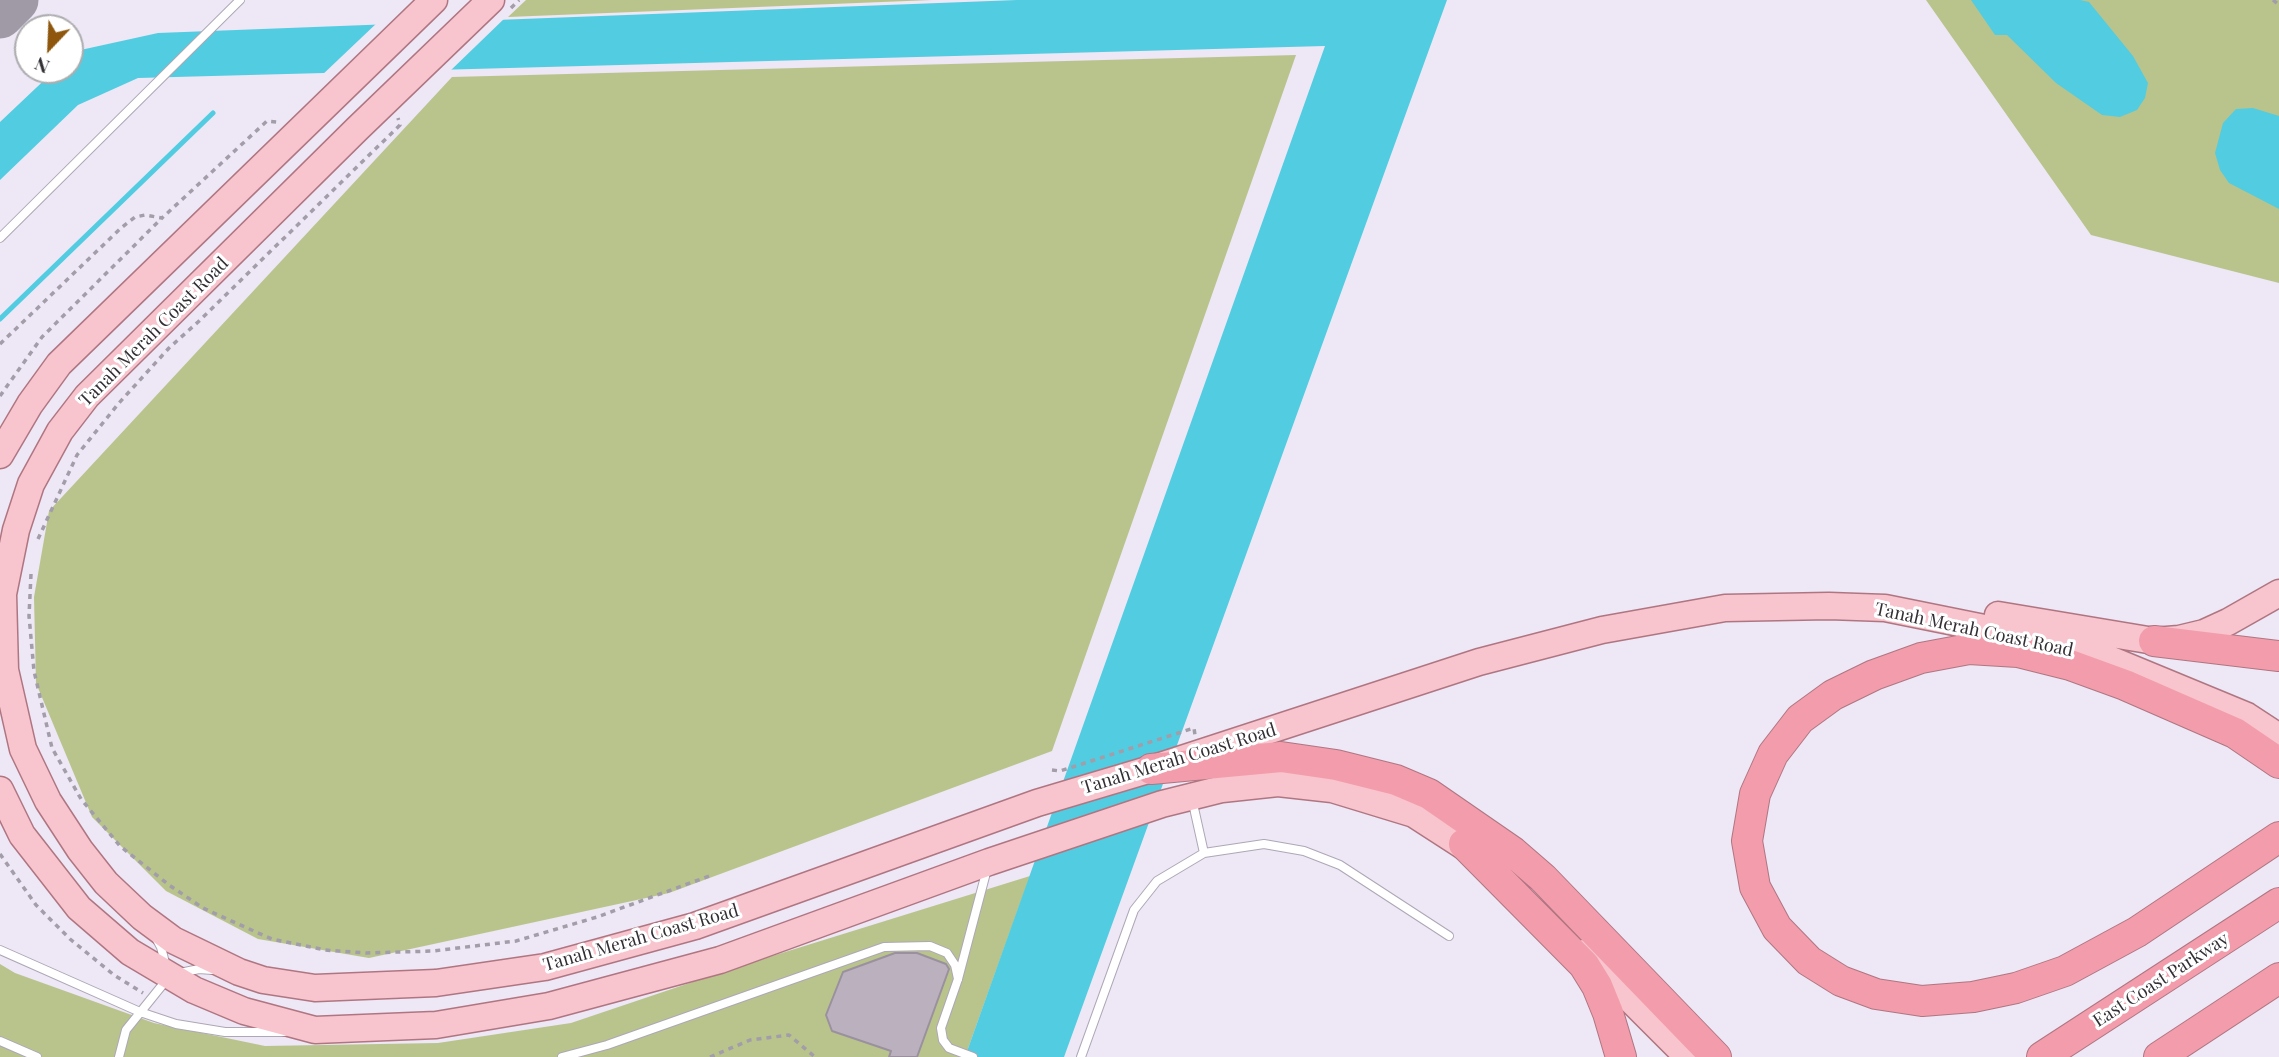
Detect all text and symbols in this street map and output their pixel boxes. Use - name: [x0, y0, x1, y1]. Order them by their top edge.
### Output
- north arrow: [14, 14, 84, 84]
- text: N: [30, 52, 53, 81]
- street label: Tanah Merah Coast Road: [75, 253, 233, 411]
- street label: Tanah Merah Coast Road: [1873, 598, 2075, 662]
- street label: Tanah Merah Coast Road: [1079, 719, 1279, 799]
- street label: Tanah Merah Coast Road: [541, 900, 741, 976]
- street label: East Coast Parkway: [2089, 928, 2233, 1032]

